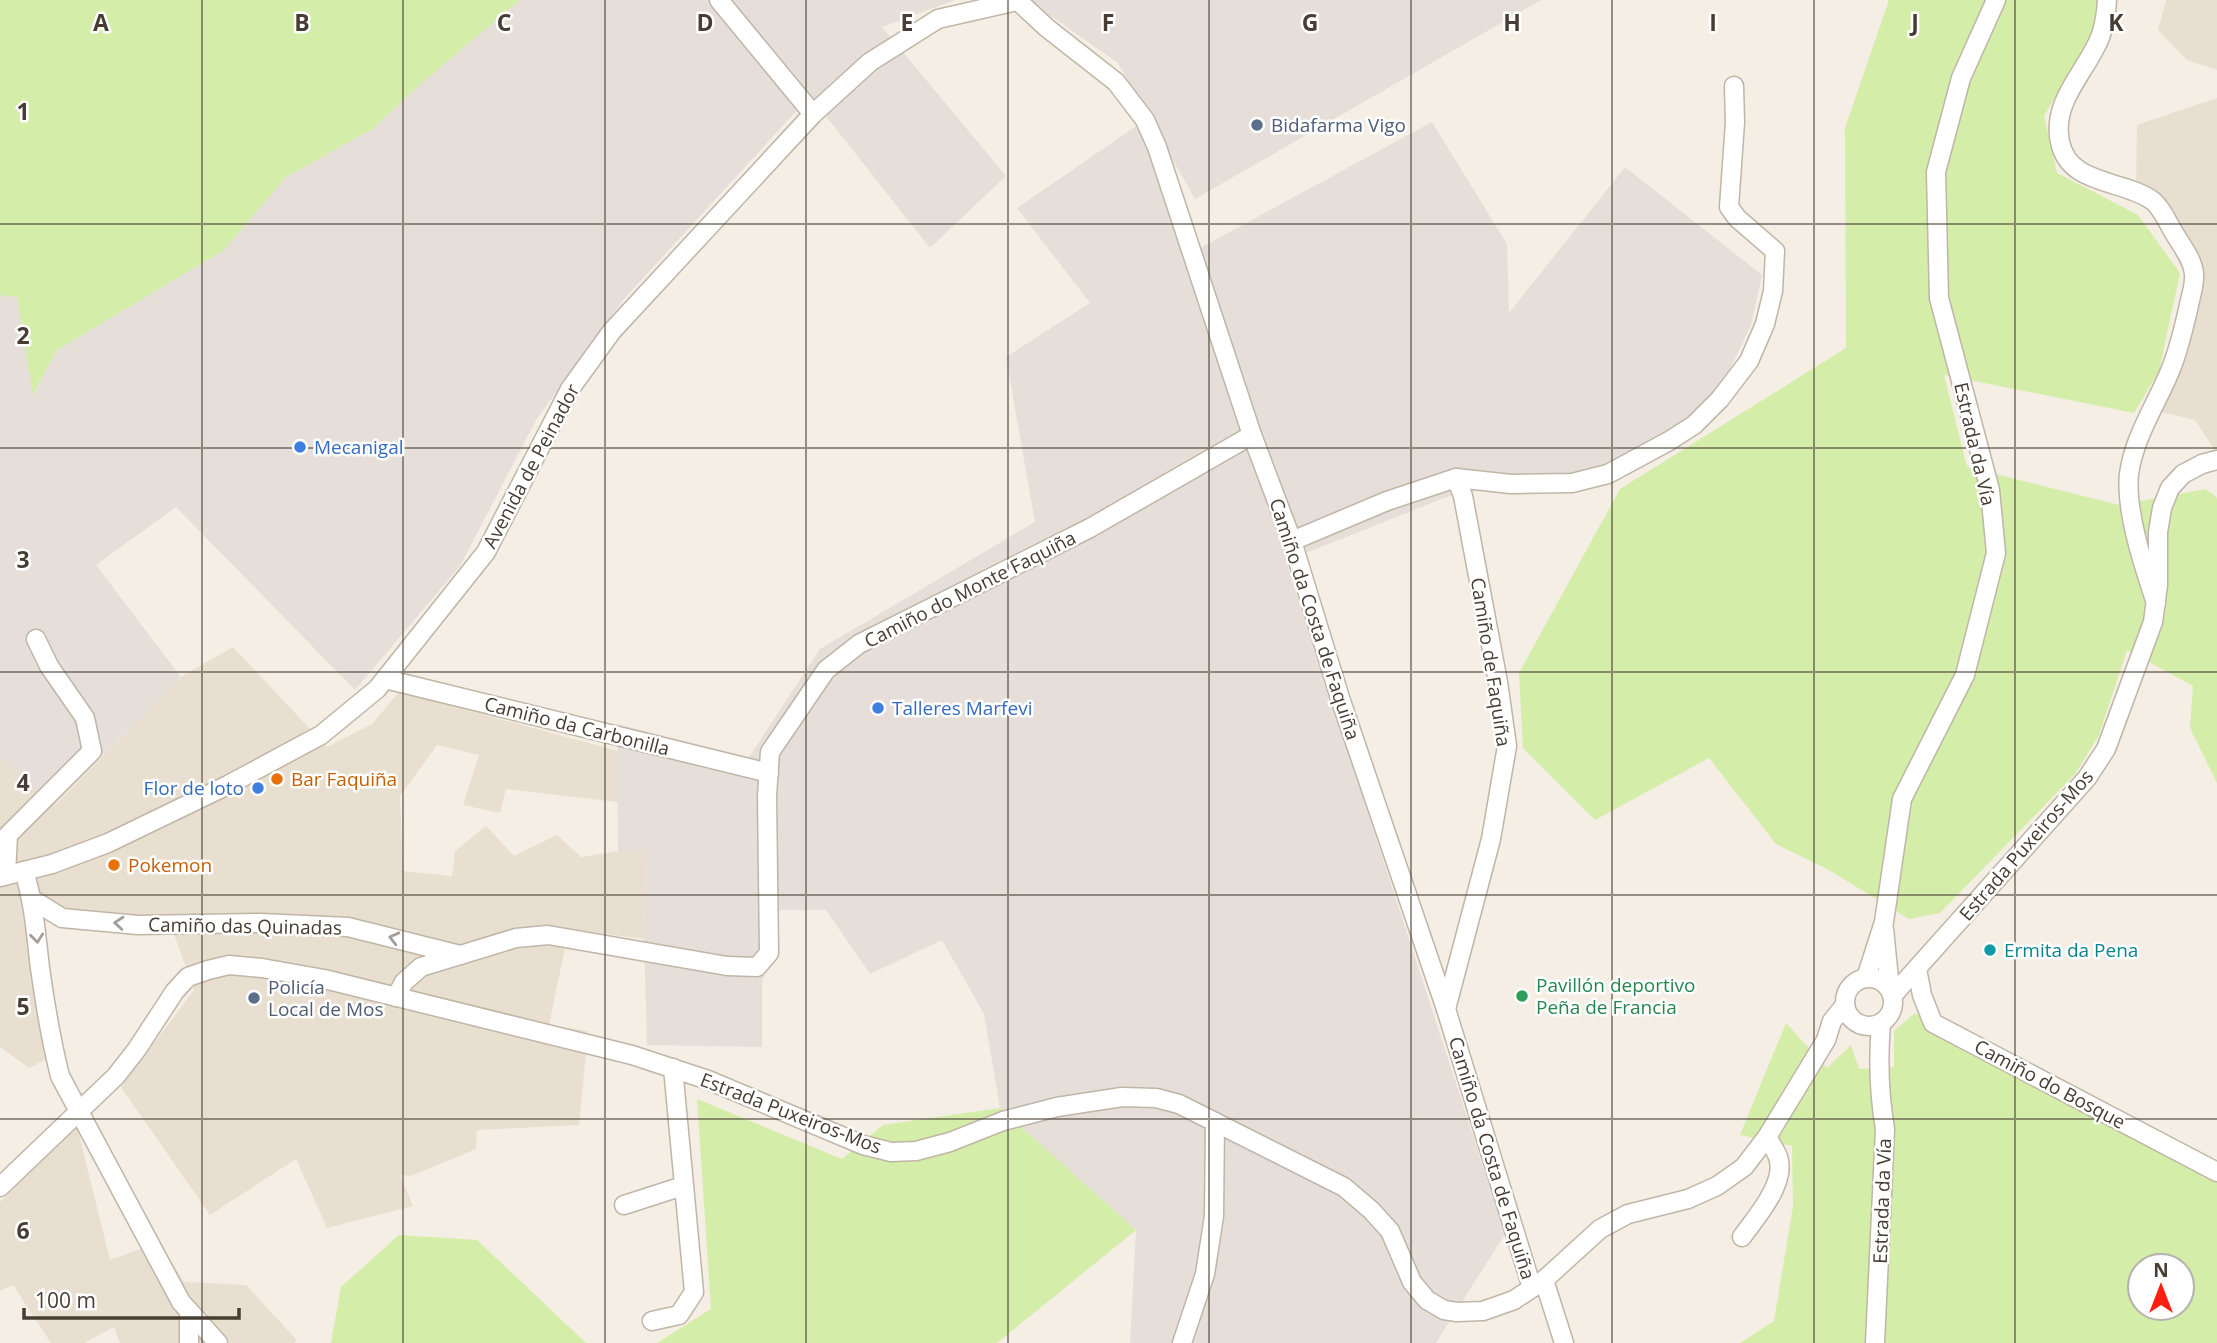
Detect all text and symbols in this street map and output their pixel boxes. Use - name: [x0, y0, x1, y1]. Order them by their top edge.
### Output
- text: A: [93, 6, 109, 38]
- text: B: [294, 6, 310, 38]
- text: C: [497, 6, 511, 38]
- text: D: [696, 6, 714, 38]
- text: E: [901, 6, 913, 38]
- text: F: [1102, 6, 1114, 38]
- text: G: [1302, 6, 1318, 38]
- text: H: [1503, 6, 1521, 38]
- text: I: [1709, 6, 1717, 38]
- text: J: [1909, 6, 1919, 38]
- text: K: [2108, 6, 2124, 38]
- text: 1: [16, 95, 30, 127]
- place label: Bidafarma Vigo: [1271, 112, 1406, 138]
- marker: Bidafarma Vigo: [1249, 117, 1265, 133]
- text: 2: [16, 319, 30, 351]
- street label: Avenida de Peinador: [477, 379, 586, 553]
- street label: Estrada da Vía: [1948, 380, 2002, 508]
- place label: Mecanigal: [314, 434, 404, 460]
- marker: Mecanigal: [292, 439, 308, 455]
- street label: Camiño da Costa de Faquiña: [1264, 495, 1366, 743]
- street label: Camiño do Monte Faquiña: [860, 524, 1080, 654]
- text: 3: [16, 543, 30, 575]
- street label: Camiño de Faquiña: [1465, 576, 1517, 748]
- street label: Camiño da Carbonilla: [482, 690, 672, 762]
- place label: Talleres Marfevi: [892, 695, 1032, 721]
- marker: Talleres Marfevi: [870, 700, 886, 716]
- street label: Estrada Puxeiros-Mos: [1953, 764, 2099, 926]
- text: 4: [16, 766, 30, 798]
- place label: Bar Faquiña: [291, 766, 397, 792]
- marker: Bar Faquiña: [269, 771, 285, 787]
- place label: Flor de loto: [144, 775, 244, 801]
- marker: Flor de loto: [250, 780, 266, 796]
- place label: Pokemon: [128, 852, 212, 878]
- marker: Pokemon: [106, 857, 122, 873]
- street label: Camiño das Quinadas: [148, 911, 342, 941]
- one-way arrow: [113, 916, 124, 931]
- one-way arrow: [29, 932, 44, 943]
- one-way arrow: [388, 932, 400, 946]
- place label: Ermita da Pena: [2004, 937, 2138, 963]
- marker: Ermita da Pena: [1982, 942, 1998, 958]
- place label: Pavillón deportivo Peña de Francia: [1536, 972, 1696, 1020]
- place label: Policía Local de Mos: [268, 974, 384, 1022]
- marker: Pavillón deportivo Peña de Francia: [1514, 988, 1530, 1004]
- text: 5: [16, 990, 30, 1022]
- marker: Policía Local de Mos: [246, 990, 262, 1006]
- street label: Camiño da Costa de Faquiña: [1443, 1033, 1541, 1283]
- street label: Camiño do Bosque: [1970, 1033, 2130, 1135]
- street label: Estrada Puxeiros-Mos: [697, 1066, 885, 1160]
- street label: Estrada da Vía: [1867, 1138, 1897, 1264]
- text: 6: [16, 1214, 30, 1246]
- north arrow: [2126, 1252, 2196, 1322]
- text: N: [2153, 1257, 2169, 1283]
- scale bar: [24, 1276, 240, 1320]
- text: 100 m: [35, 1286, 96, 1314]

